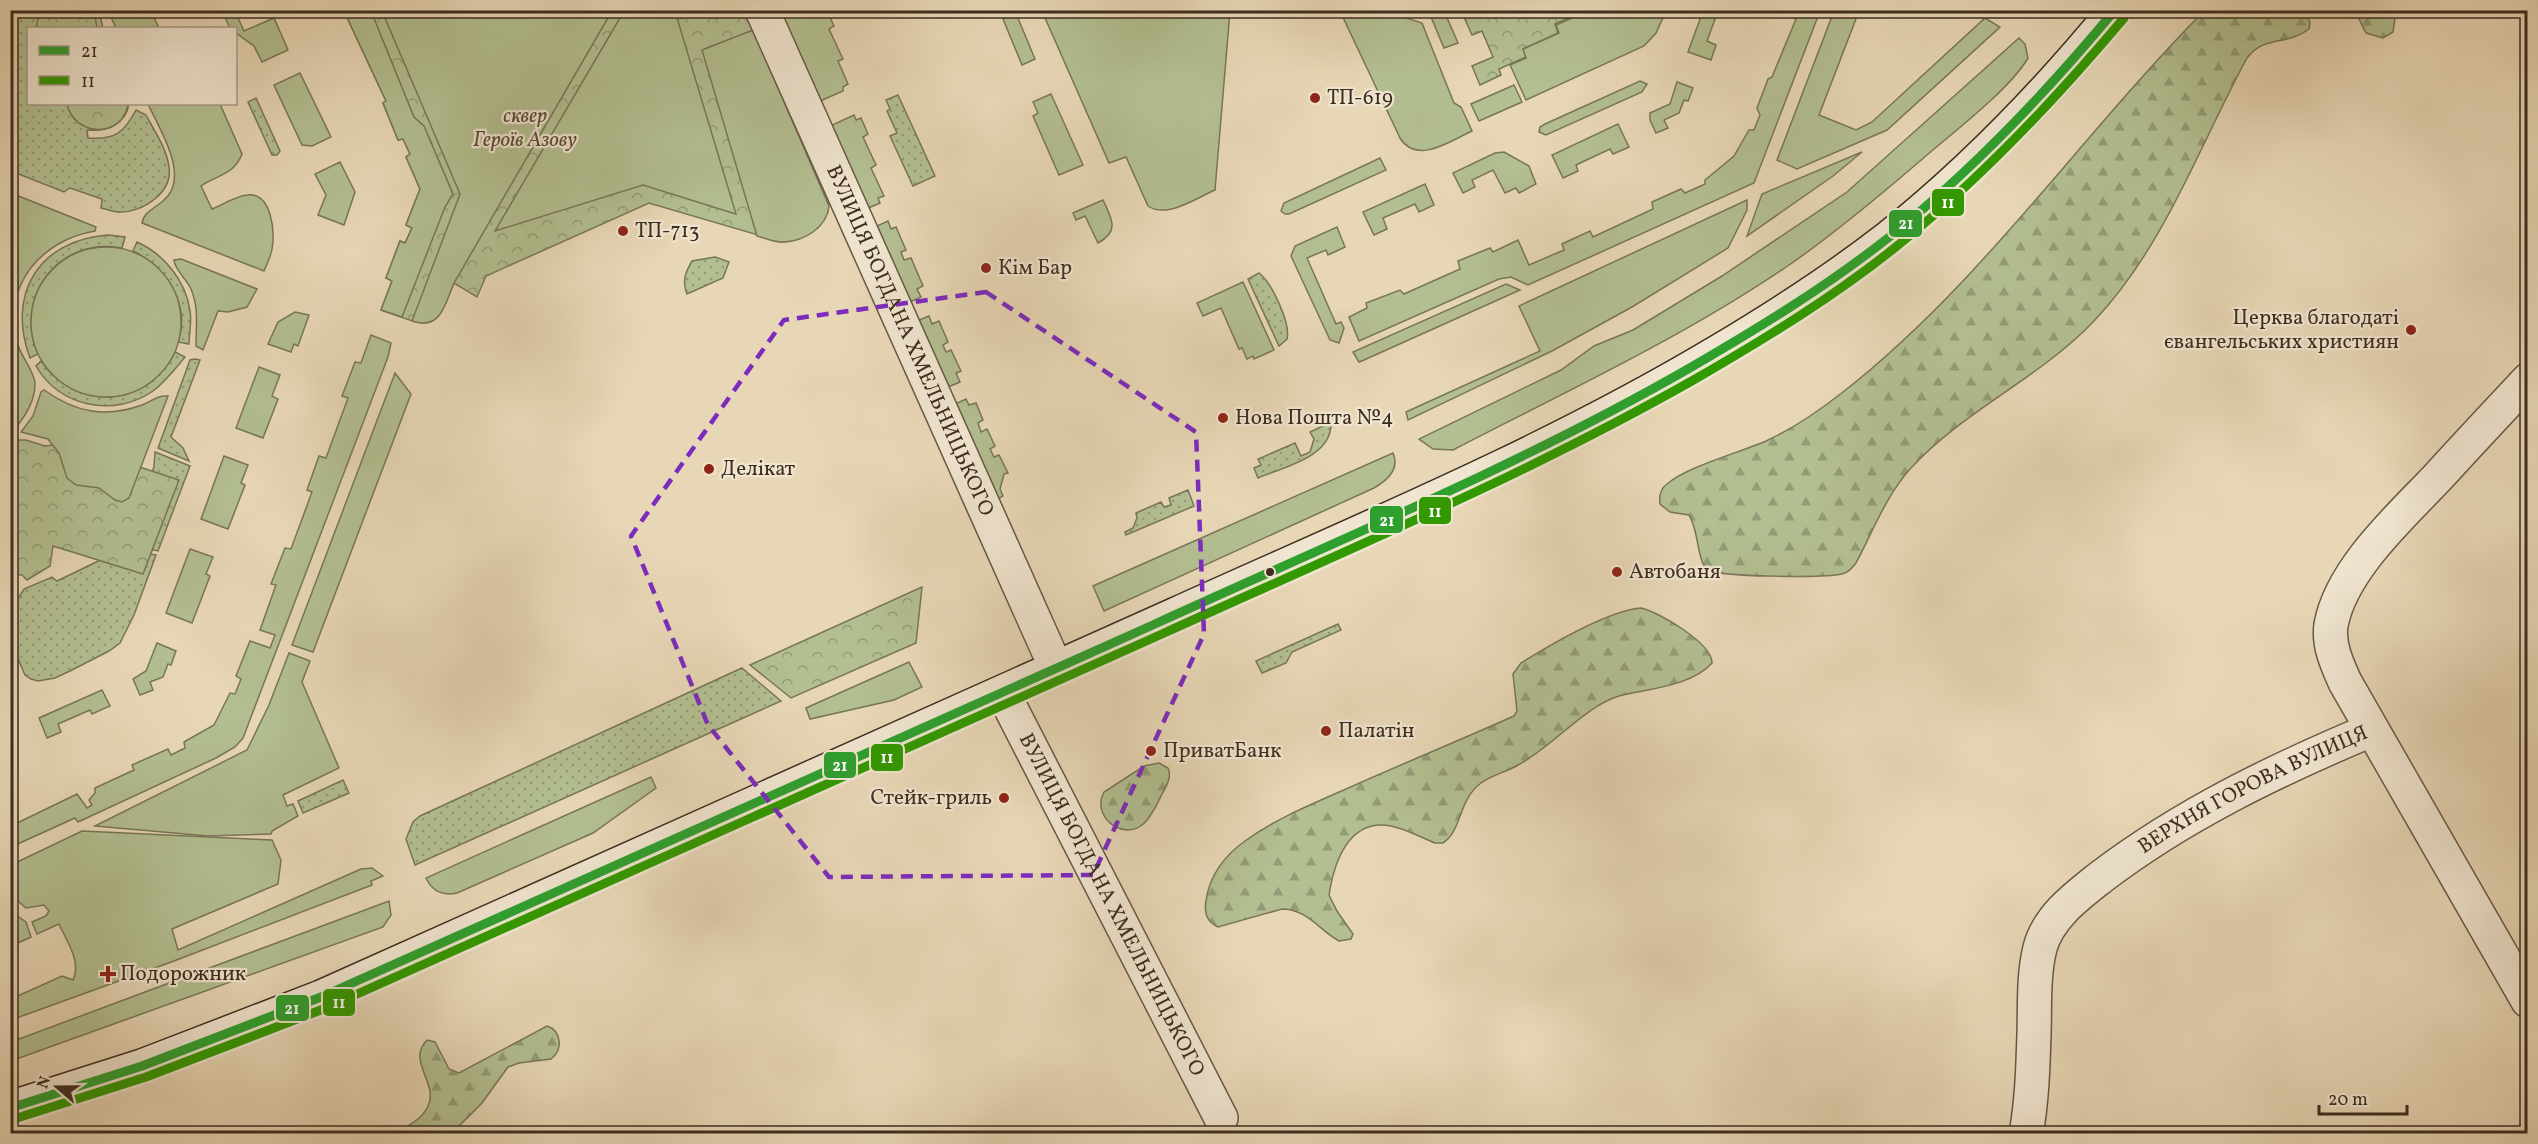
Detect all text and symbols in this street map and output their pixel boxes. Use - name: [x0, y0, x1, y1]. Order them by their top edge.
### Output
- legend: [27, 27, 237, 105]
- text: 21: [81, 40, 98, 65]
- text: 11: [81, 70, 95, 95]
- place label: ТП-619: [1327, 84, 1393, 113]
- marker: ТП-619: [1308, 91, 1322, 105]
- park label: сквер Героїв Азову: [473, 102, 578, 155]
- street label: ВУЛИЦЯ БОГДАНА ХМЕЛЬНИЦЬКОГО: [819, 160, 1001, 521]
- line badge: 11: [1931, 188, 1965, 217]
- text: 11: [1942, 193, 1954, 215]
- line badge: 21: [1888, 209, 1923, 238]
- text: 21: [1899, 214, 1913, 236]
- place label: ТП-713: [635, 217, 700, 246]
- marker: ТП-713: [616, 224, 630, 238]
- place label: Кім Бар: [998, 254, 1072, 283]
- marker: Кім Бар: [979, 261, 993, 275]
- place label: Церква благодаті євангельських християн: [2164, 304, 2399, 357]
- marker: Церква благодаті євангельських християн: [2404, 323, 2418, 337]
- place label: Нова Пошта №4: [1235, 404, 1394, 433]
- marker: Нова Пошта №4: [1216, 411, 1230, 425]
- place label: Делікат: [721, 455, 796, 484]
- marker: Делікат: [702, 462, 716, 476]
- line badge: 11: [1418, 496, 1452, 525]
- text: 11: [1429, 502, 1441, 524]
- line badge: 21: [1369, 505, 1404, 534]
- text: 21: [1380, 511, 1394, 533]
- place label: Автобаня: [1629, 558, 1721, 587]
- marker: Автобаня: [1610, 565, 1624, 579]
- unlabelled marker: [1264, 566, 1276, 578]
- place label: Палатін: [1338, 717, 1415, 746]
- street label: ВЕРХНЯ ГОРОВА ВУЛИЦЯ: [2132, 718, 2372, 861]
- marker: Палатін: [1319, 724, 1333, 738]
- street label: ВУЛИЦЯ БОГДАНА ХМЕЛЬНИЦЬКОГО: [1012, 728, 1212, 1081]
- place label: ПриватБанк: [1163, 737, 1281, 766]
- line badge: 11: [870, 743, 904, 772]
- marker: ПриватБанк: [1144, 744, 1158, 758]
- text: 11: [881, 748, 893, 770]
- line badge: 21: [823, 751, 857, 779]
- text: 21: [833, 756, 847, 778]
- place label: Стейк-гриль: [871, 784, 992, 813]
- marker: Стейк-гриль: [997, 791, 1011, 805]
- place label: Подорожник: [120, 960, 246, 989]
- marker: Подорожник: [101, 967, 115, 981]
- line badge: 11: [322, 988, 356, 1017]
- text: 11: [333, 993, 345, 1015]
- line badge: 21: [275, 994, 310, 1022]
- text: 21: [285, 999, 299, 1021]
- north arrow: [27, 1057, 87, 1117]
- text: N: [32, 1073, 57, 1092]
- scale bar: [2319, 1078, 2408, 1116]
- text: 20 m: [2328, 1088, 2368, 1113]

